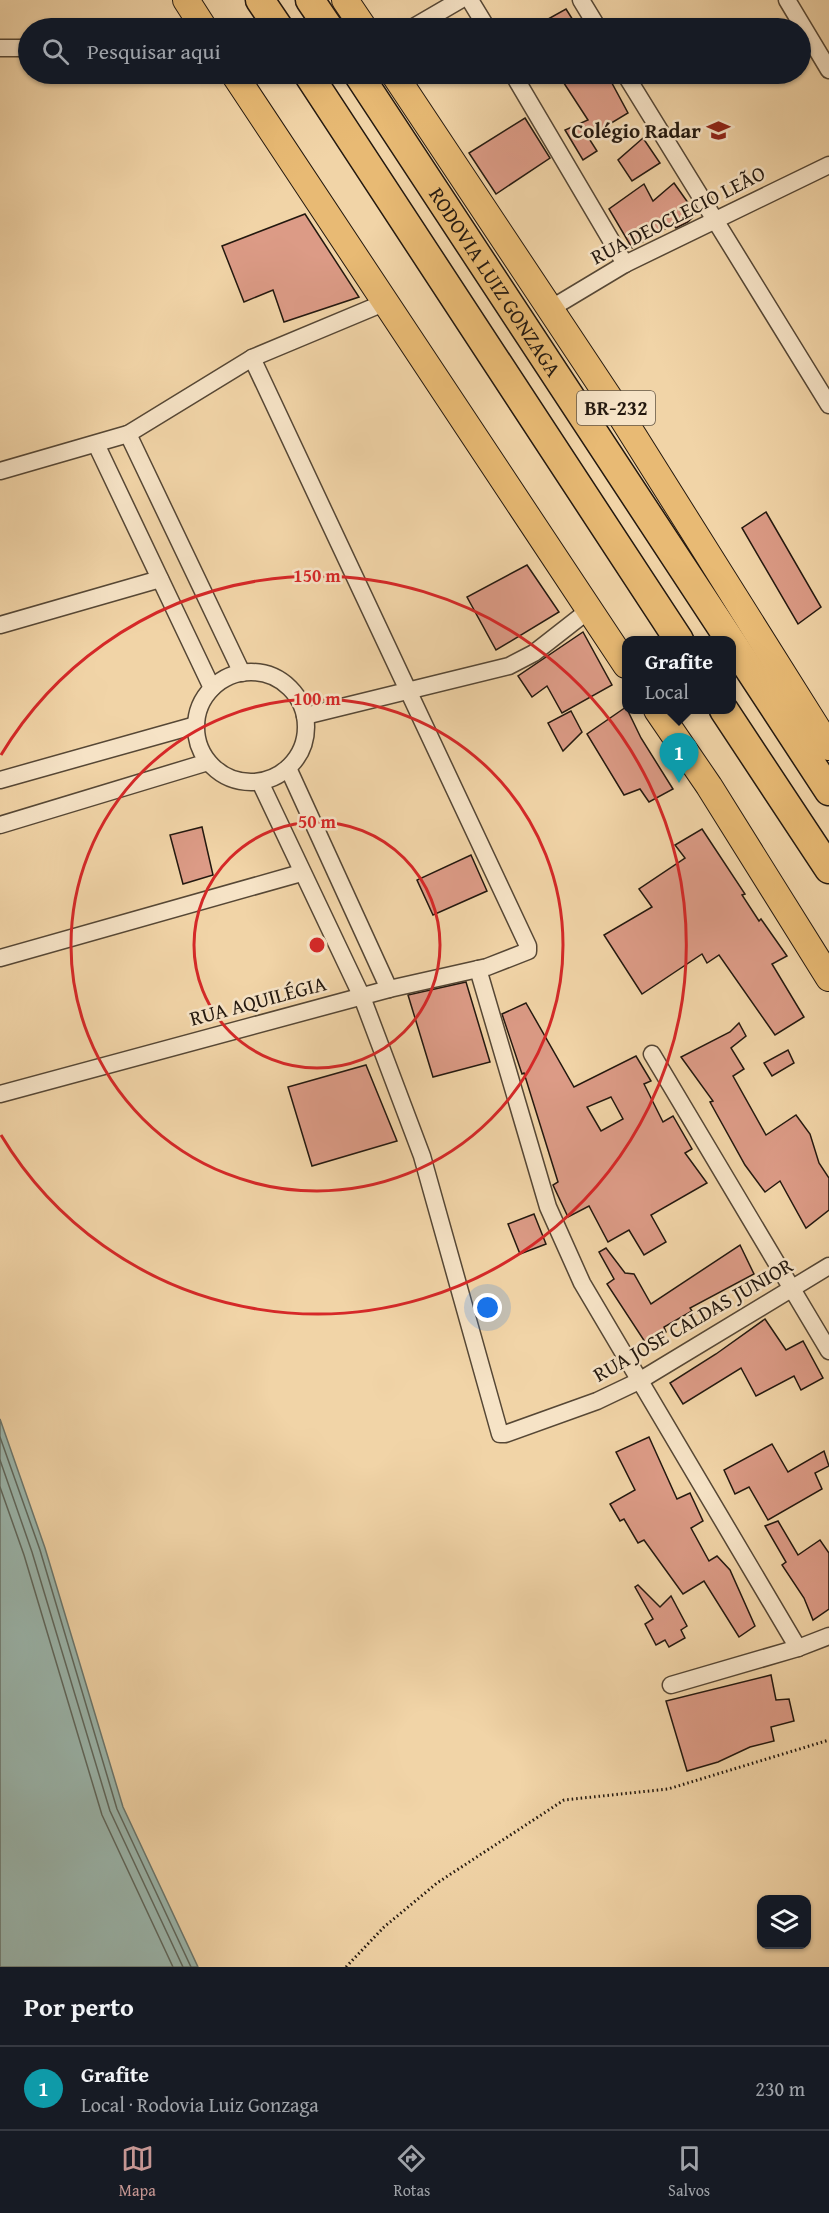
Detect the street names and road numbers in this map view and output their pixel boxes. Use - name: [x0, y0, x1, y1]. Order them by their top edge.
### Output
- street label: RUA DEOCLECIO LEÃO: [585, 157, 770, 272]
- street label: RODOVIA LUIZ GONZAGA: [421, 181, 569, 383]
- road number: BR-232: [577, 391, 655, 425]
- street label: RUA AQUILÉGIA: [186, 967, 330, 1034]
- street label: RUA JOSE CALDAS JUNIOR: [587, 1249, 799, 1390]

